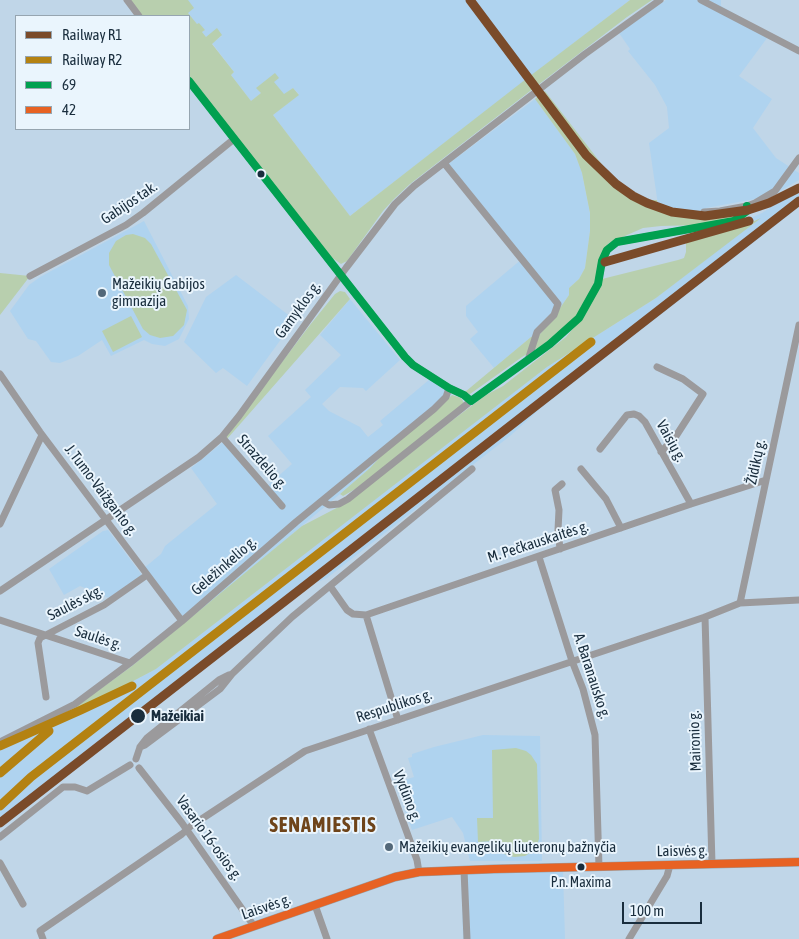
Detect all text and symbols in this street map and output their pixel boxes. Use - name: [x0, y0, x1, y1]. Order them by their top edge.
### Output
- legend: [15, 15, 190, 130]
- text: Railway R1: [62, 26, 122, 43]
- text: Railway R2: [62, 51, 122, 68]
- text: 69: [62, 76, 76, 93]
- text: 42: [62, 101, 76, 118]
- unlabelled marker: [256, 169, 266, 179]
- street label: Gabijos tak.: [97, 178, 161, 228]
- place label: Mažeikių Gabijos gimnazija: [112, 275, 205, 310]
- street label: Gamyklos g.: [271, 278, 325, 342]
- marker: Mažeikių Gabijos gimnazija: [96, 287, 108, 299]
- street label: Vaisių g.: [652, 417, 690, 465]
- street label: Strazdelio g.: [233, 431, 291, 493]
- street label: Židikų g.: [742, 438, 770, 486]
- street label: J. Tumo-Vaižganto g.: [61, 441, 141, 539]
- street label: M. Pečkauskaitės g.: [485, 517, 591, 567]
- street label: Geležinkelio g.: [188, 533, 260, 599]
- street label: Saulės skg.: [44, 581, 106, 625]
- street label: Saulės g.: [73, 622, 123, 654]
- street label: A. Baranausko g.: [570, 631, 614, 721]
- street label: Respublikos g.: [354, 685, 434, 727]
- marker: Mažeikiai: [129, 707, 147, 725]
- place label: Mažeikiai: [151, 707, 204, 725]
- street label: Maironio g.: [685, 710, 705, 772]
- street label: Vydūno g.: [389, 768, 425, 824]
- street label: Vasario 16-osios g.: [172, 792, 246, 884]
- district label: SENAMIESTIS: [268, 814, 378, 838]
- place label: Mažeikių evangelikų liuteronų bažnyčia: [399, 838, 616, 856]
- marker: Mažeikių evangelikų liuteronų bažnyčia: [383, 841, 395, 853]
- street label: Laisvės g.: [656, 842, 708, 860]
- marker: P.n. Maxima: [576, 862, 586, 872]
- place label: P.n. Maxima: [551, 875, 611, 891]
- street label: Laisvės g.: [239, 890, 293, 924]
- scale bar: [624, 892, 704, 924]
- text: 100 m: [630, 902, 664, 919]

